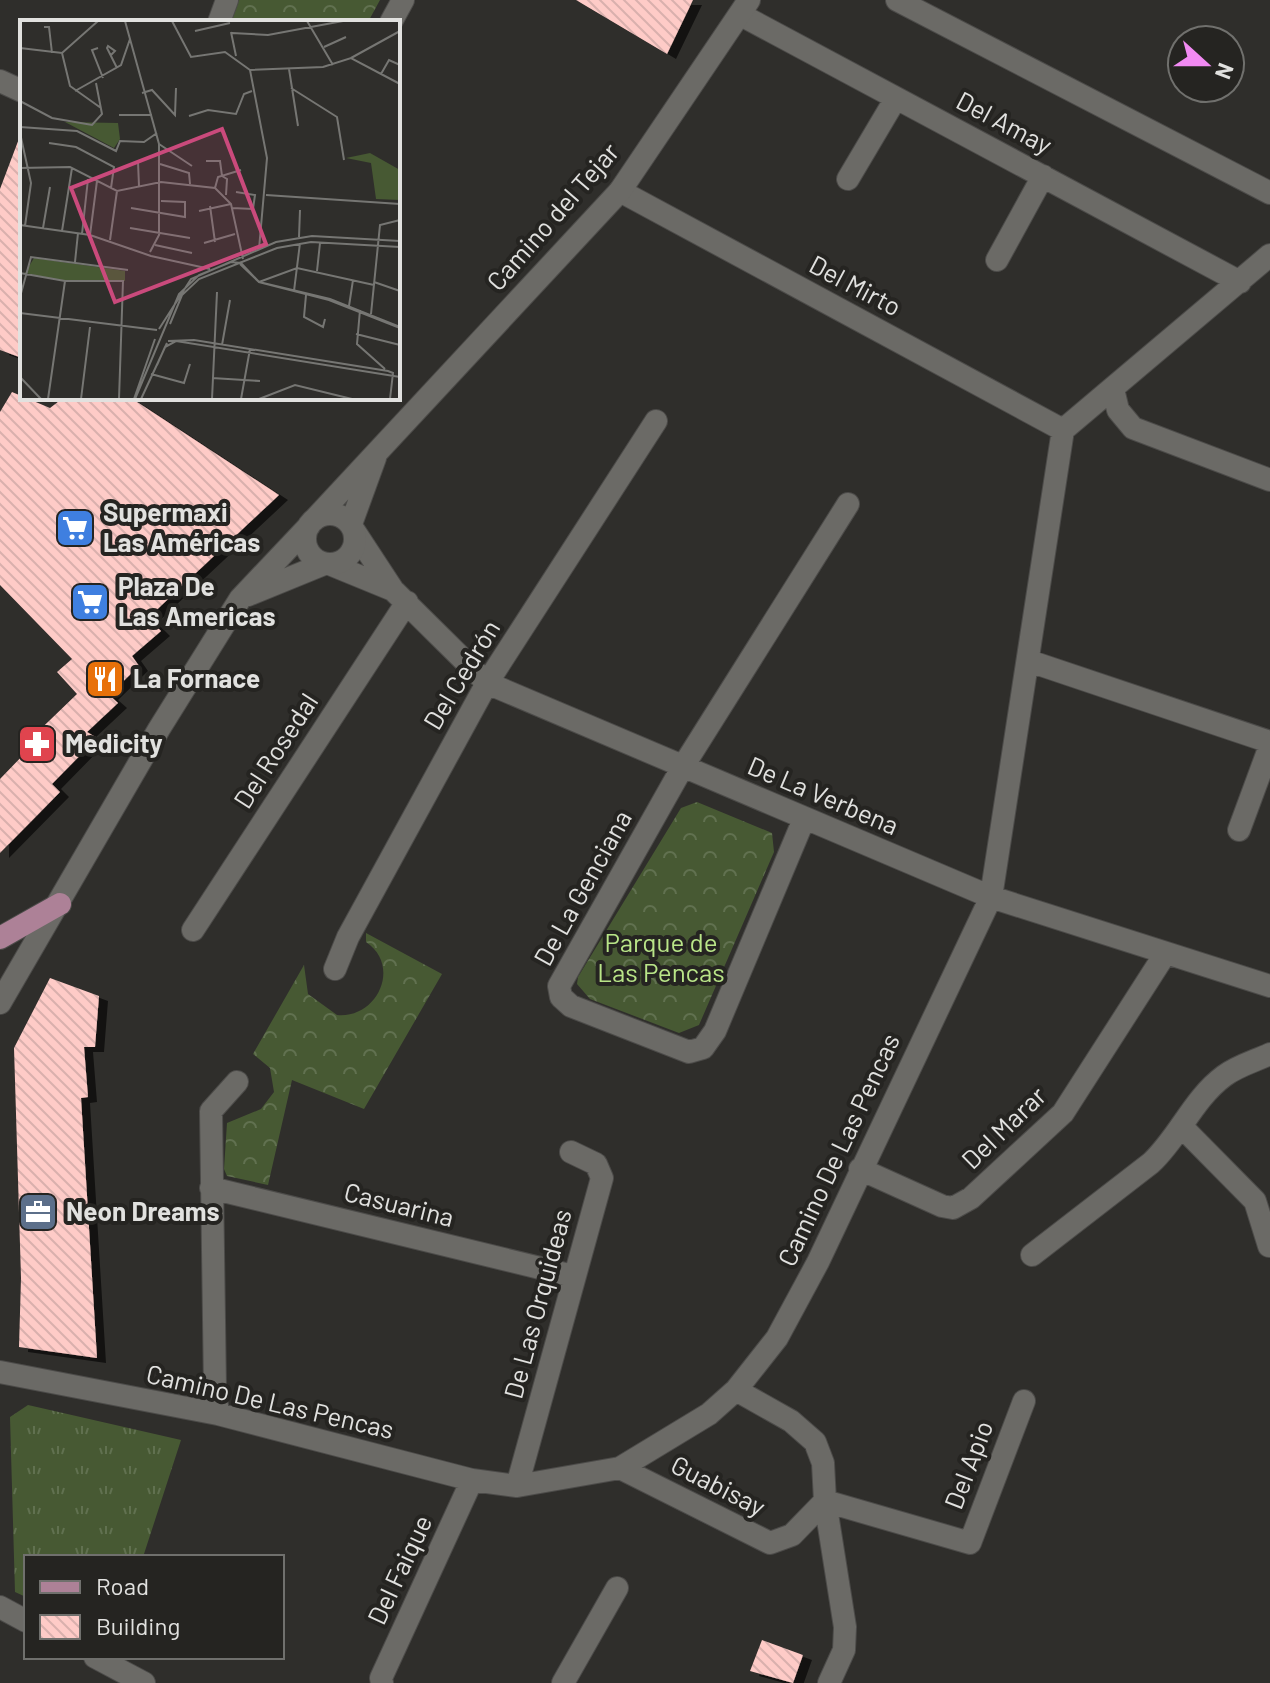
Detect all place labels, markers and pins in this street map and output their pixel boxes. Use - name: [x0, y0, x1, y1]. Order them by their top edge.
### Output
- place label: Supermaxi Las Américas: [103, 496, 260, 557]
- supermarket icon: Supermaxi Las Américas: [54, 507, 96, 549]
- place label: Plaza De Las Americas: [118, 570, 275, 631]
- supermarket icon: Plaza De Las Americas: [69, 581, 111, 623]
- restaurant icon: La Fornace: [84, 658, 126, 700]
- place label: La Fornace: [133, 662, 260, 693]
- pharmacy icon: Medicity: [16, 723, 58, 765]
- place label: Medicity: [65, 727, 163, 758]
- office icon: Neon Dreams: [17, 1191, 59, 1233]
- place label: Neon Dreams: [66, 1195, 220, 1226]

